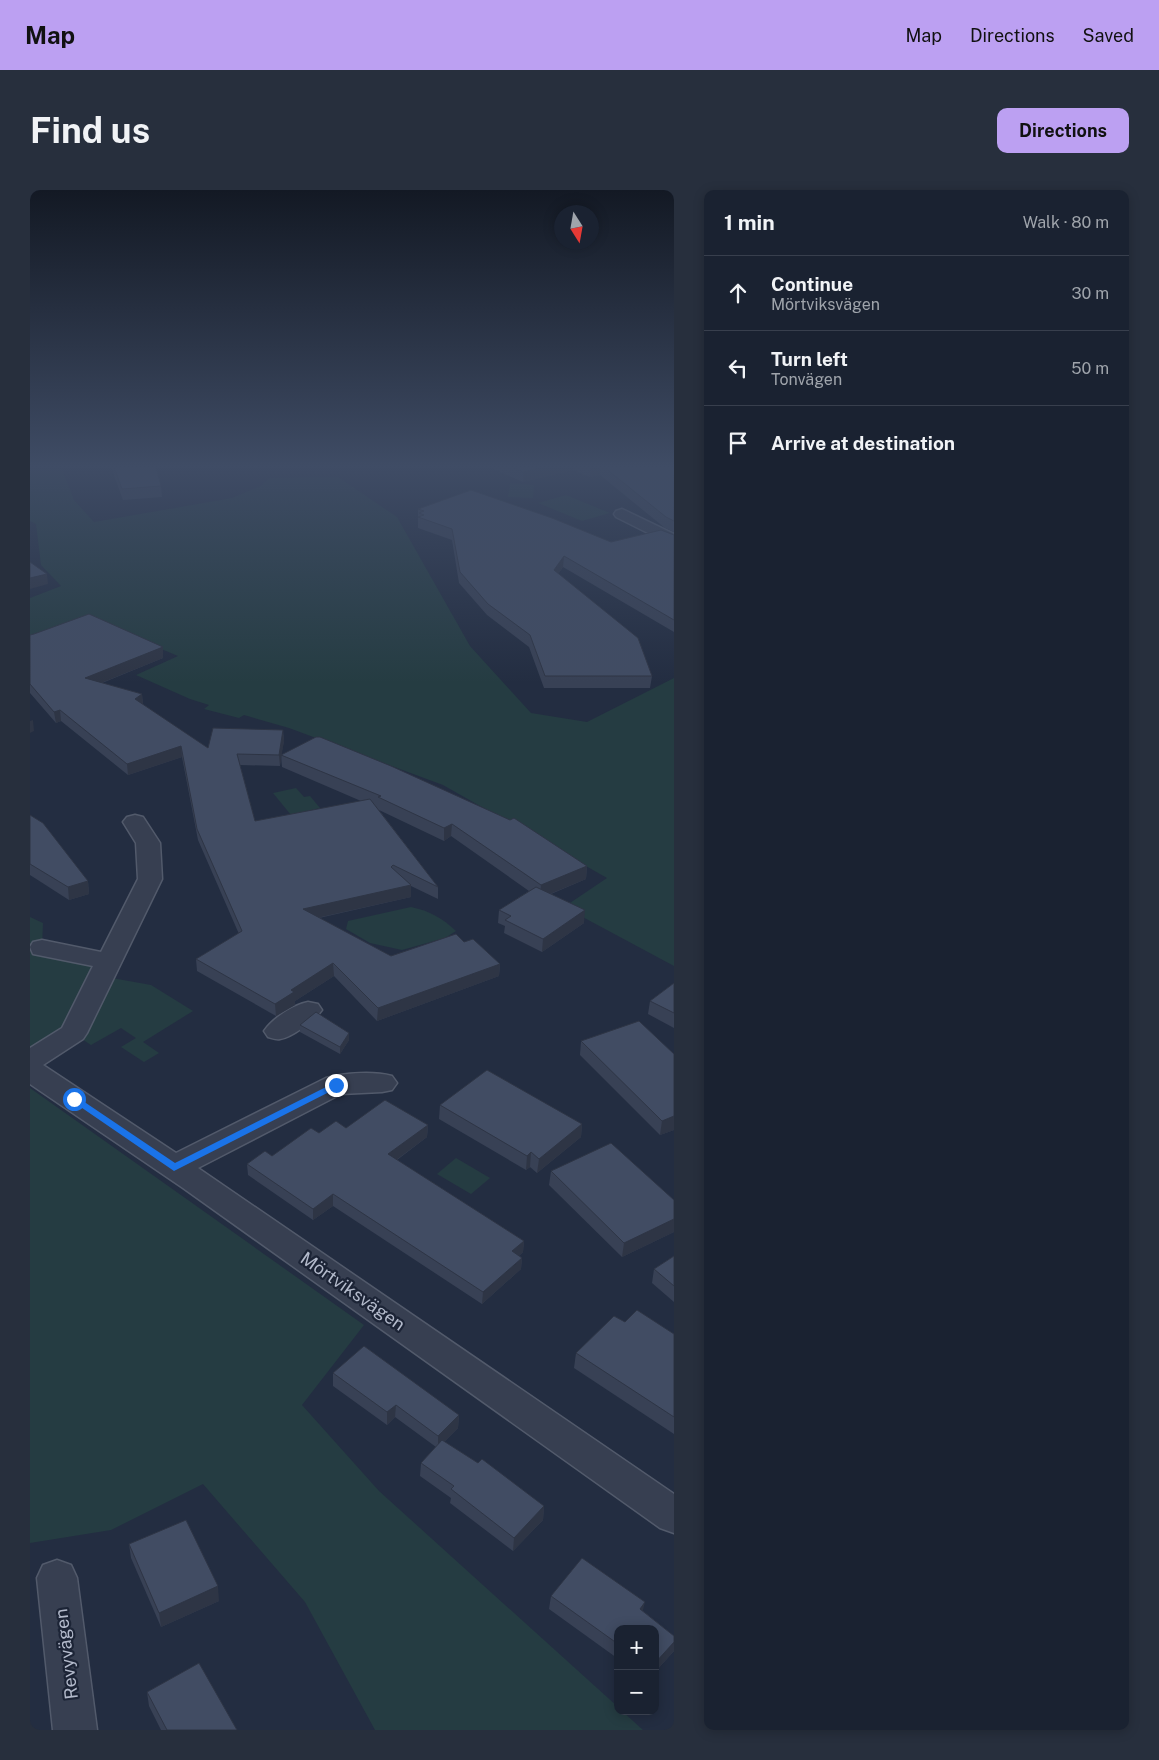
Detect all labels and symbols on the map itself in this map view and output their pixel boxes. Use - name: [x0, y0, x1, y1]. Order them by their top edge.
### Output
- north arrow: [554, 205, 599, 250]
- route end: [325, 1074, 348, 1097]
- route start: [63, 1088, 86, 1111]
- street label: Mörtviksvägen: [297, 1247, 409, 1335]
- street label: Revyvägen: [50, 1607, 82, 1701]

